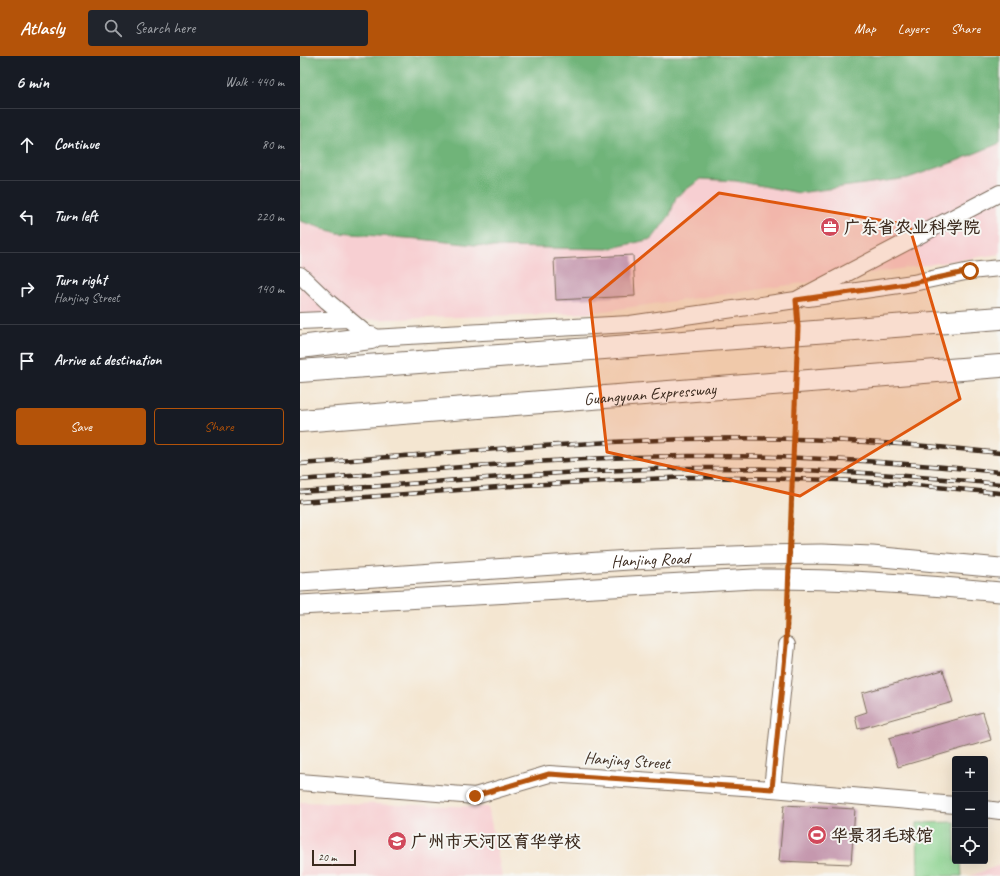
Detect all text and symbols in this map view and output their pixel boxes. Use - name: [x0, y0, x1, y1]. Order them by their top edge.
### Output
- search box: [88, 10, 368, 46]
- text: Atlasly: [20, 16, 64, 40]
- icon: search: [102, 17, 124, 39]
- text: Search here: [134, 19, 195, 38]
- text: Map: [854, 20, 876, 37]
- text: Layers: [898, 20, 929, 37]
- text: Share: [951, 20, 980, 37]
- text: 6 min: [16, 72, 49, 93]
- text: Walk · 440 m: [225, 74, 284, 90]
- icon: ahead: [16, 134, 38, 156]
- text: Continue: [54, 135, 99, 154]
- text: 80 m: [262, 137, 284, 153]
- icon: left: [16, 206, 38, 228]
- text: Turn left: [54, 207, 97, 226]
- text: 220 m: [256, 209, 284, 225]
- office icon: 广东省农业科学院: [819, 216, 841, 238]
- place label: 广东省农业科学院: [844, 217, 980, 238]
- route start: [961, 262, 979, 280]
- text: Turn right: [54, 271, 107, 290]
- icon: right: [16, 278, 38, 300]
- text: 140 m: [256, 281, 284, 297]
- text: Hanjing Street: [54, 290, 120, 306]
- icon: arrive: [16, 350, 38, 372]
- text: Arrive at destination: [54, 351, 161, 370]
- street label: Guangyuan Expressway: [583, 378, 718, 410]
- button: Save: [16, 408, 146, 445]
- button: Share: [154, 408, 284, 445]
- street label: Hanjing Road: [611, 548, 693, 572]
- street label: Hanjing Street: [583, 747, 673, 774]
- map controls: [952, 756, 988, 864]
- button: +: [952, 756, 988, 792]
- route end: [466, 787, 484, 805]
- button: −: [952, 792, 988, 828]
- sports icon: 华景羽毛球馆: [806, 824, 828, 846]
- place label: 华景羽毛球馆: [831, 825, 933, 846]
- button: locate: [952, 828, 988, 864]
- school or university icon: 广州市天河区育华学校: [386, 830, 408, 852]
- place label: 广州市天河区育华学校: [411, 831, 581, 852]
- scale bar: [312, 848, 356, 867]
- text: 20 m: [318, 850, 337, 864]

